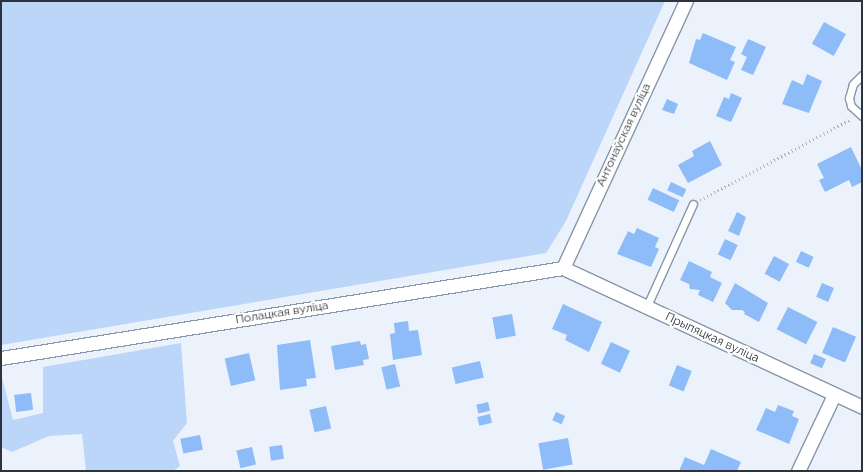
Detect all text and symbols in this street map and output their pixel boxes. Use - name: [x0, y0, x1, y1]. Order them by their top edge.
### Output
- street label: Антонаўская вуліца: [594, 81, 654, 189]
- street label: Полацкая вуліца: [234, 299, 330, 327]
- street label: Прыпяцкая вуліца: [663, 310, 761, 366]

